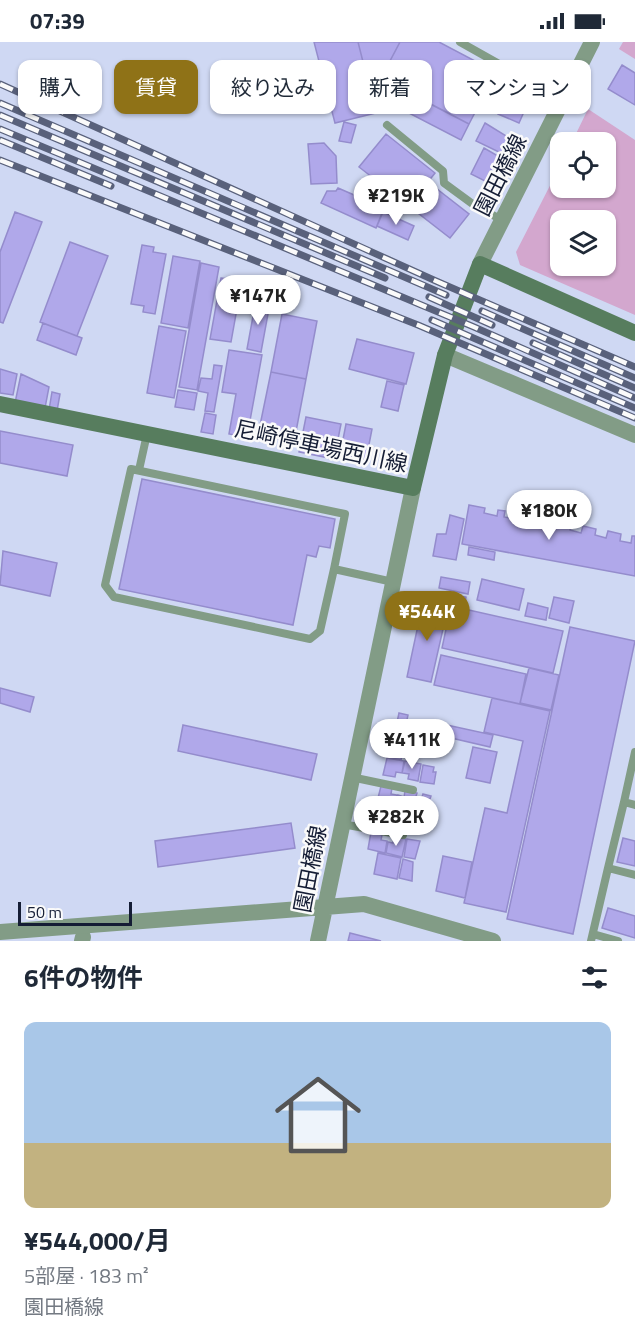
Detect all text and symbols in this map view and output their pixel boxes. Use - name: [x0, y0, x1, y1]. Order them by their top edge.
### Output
- text: 07:39: [30, 4, 85, 38]
- chip: 購入: [18, 60, 102, 114]
- chip: 賃貸: [114, 60, 198, 114]
- chip: 絞り込み: [210, 60, 336, 114]
- chip: 新着: [348, 60, 432, 114]
- chip: マンション: [444, 60, 591, 114]
- street label: 園田橋線: [465, 128, 535, 222]
- map controls: [550, 132, 616, 276]
- button: locate: [550, 132, 616, 198]
- pin: ¥219K: [354, 175, 438, 226]
- text: ¥219K: [368, 179, 424, 210]
- button: layers: [550, 210, 616, 276]
- pin: ¥147K: [216, 275, 300, 326]
- text: ¥147K: [230, 279, 286, 310]
- street label: 尼崎停車場西川線: [231, 411, 411, 481]
- pin: ¥180K: [507, 490, 591, 541]
- text: ¥180K: [521, 494, 577, 525]
- pin: ¥544K: [385, 591, 469, 642]
- text: ¥544K: [399, 595, 455, 626]
- pin: ¥411K: [370, 719, 454, 770]
- text: ¥411K: [384, 723, 440, 754]
- pin: ¥282K: [354, 796, 438, 847]
- text: ¥282K: [368, 800, 424, 831]
- street label: 園田橋線: [285, 823, 335, 915]
- scale bar: [18, 899, 132, 926]
- text: 50 m: [27, 900, 62, 924]
- text: 6件の物件: [24, 958, 143, 997]
- icon: filters: [578, 961, 611, 994]
- icon: home: [264, 1061, 372, 1169]
- text: ¥544,000/月: [24, 1221, 171, 1260]
- text: 5部屋 · 183 m²: [24, 1260, 149, 1291]
- text: 園田橋線: [24, 1291, 104, 1322]

